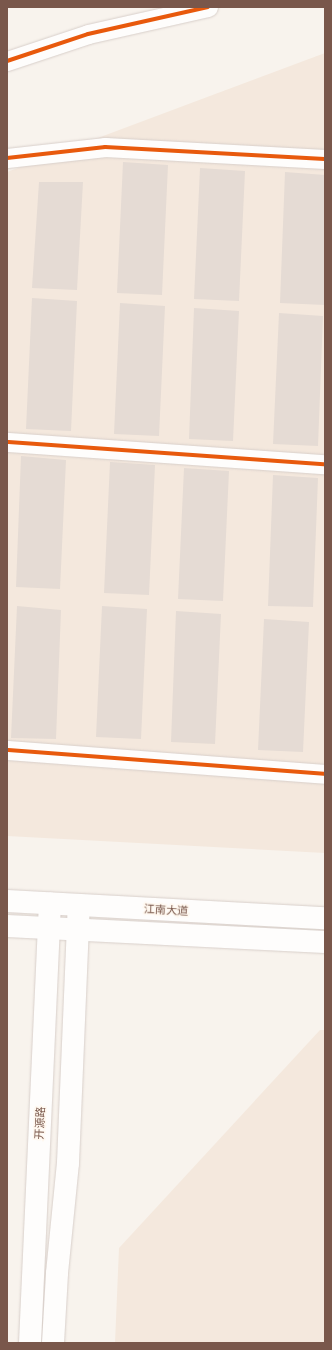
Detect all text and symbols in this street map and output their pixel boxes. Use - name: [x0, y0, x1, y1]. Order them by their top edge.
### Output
- street label: 江南大道: [144, 902, 188, 918]
- street label: 开源路: [33, 1106, 47, 1140]

